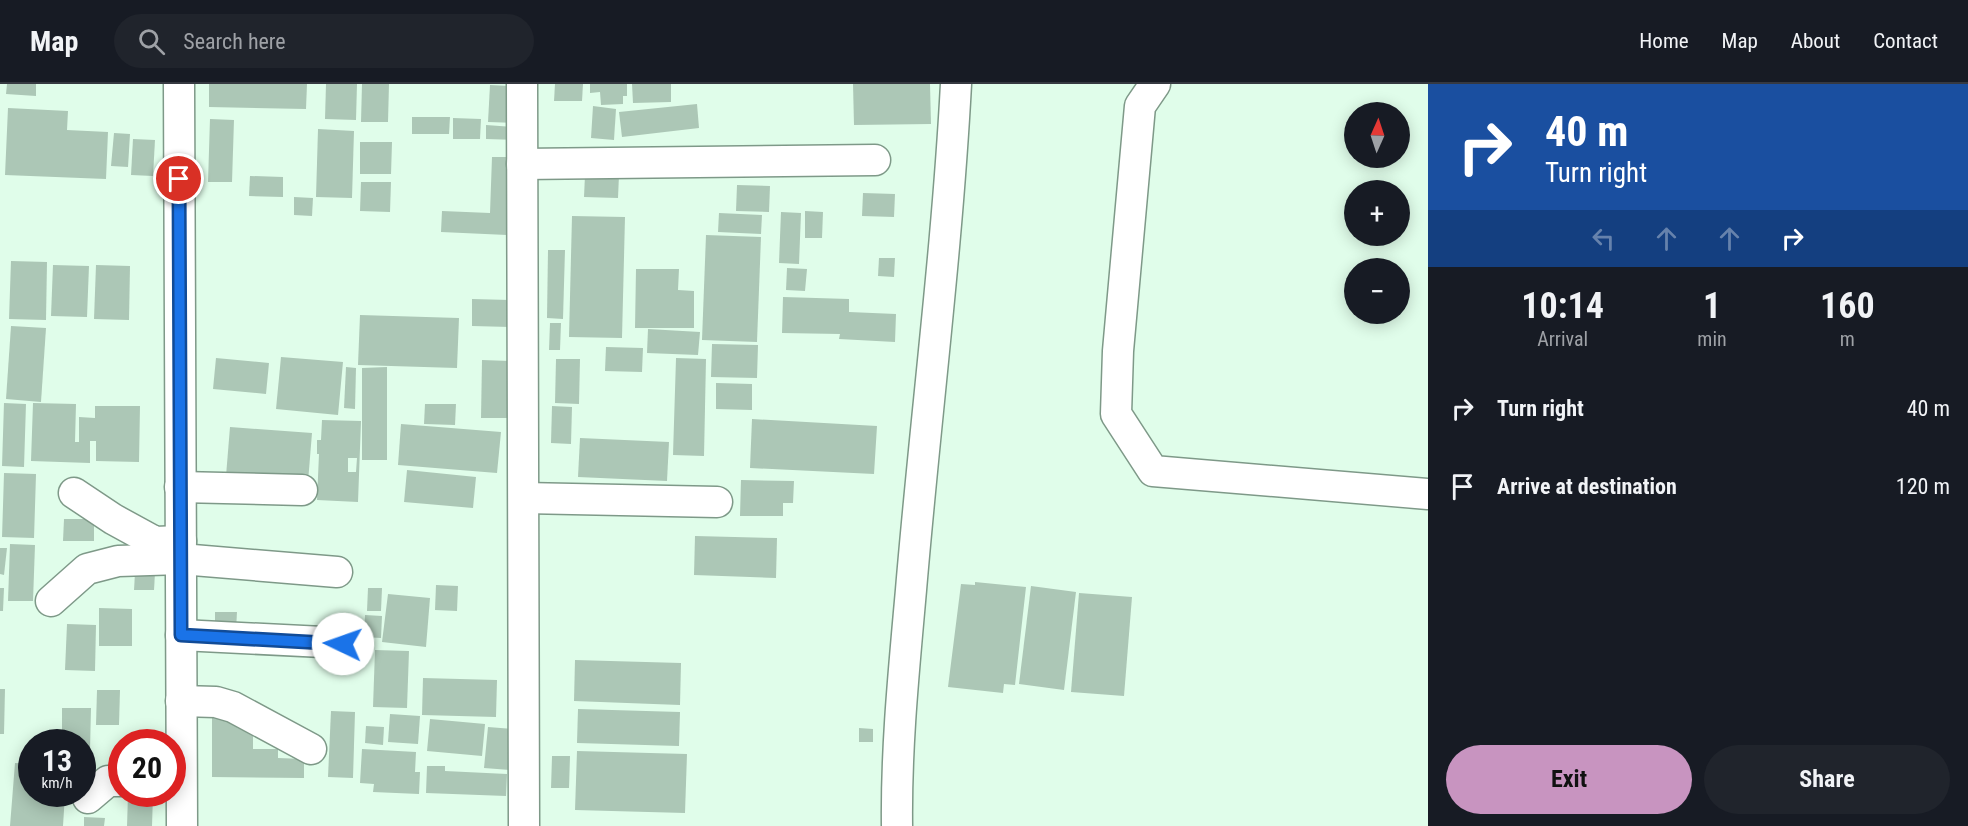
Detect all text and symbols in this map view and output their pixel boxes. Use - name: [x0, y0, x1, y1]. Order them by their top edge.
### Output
- search box: [114, 14, 534, 68]
- text: Map: [30, 25, 78, 58]
- icon: search: [135, 25, 168, 58]
- text: Search here: [183, 29, 286, 54]
- text: Home: [1639, 29, 1689, 53]
- text: Map: [1722, 29, 1758, 53]
- text: About: [1791, 29, 1840, 53]
- text: Contact: [1873, 29, 1938, 53]
- north arrow: [1344, 102, 1410, 168]
- map controls: [1344, 102, 1410, 324]
- text: 40 m: [1545, 107, 1628, 156]
- icon: right: [1446, 108, 1524, 186]
- pin: [153, 153, 204, 204]
- text: Turn right: [1545, 157, 1647, 189]
- icon: arrive: [162, 162, 195, 195]
- button: +: [1344, 180, 1410, 246]
- icon: left: [1587, 222, 1620, 255]
- icon: ahead: [1650, 222, 1683, 255]
- icon: ahead: [1713, 222, 1746, 255]
- icon: right: [1776, 222, 1809, 255]
- button: −: [1344, 258, 1410, 324]
- text: 10:14: [1521, 285, 1604, 327]
- text: 1: [1703, 285, 1721, 327]
- text: 160: [1820, 285, 1875, 327]
- text: Arrival: [1537, 327, 1588, 351]
- text: min: [1697, 327, 1727, 351]
- text: m: [1840, 327, 1855, 351]
- icon: right: [1446, 392, 1479, 425]
- text: Turn right: [1497, 396, 1584, 421]
- text: 40 m: [1907, 396, 1950, 421]
- icon: arrive: [1446, 470, 1479, 503]
- text: Arrive at destination: [1497, 474, 1677, 499]
- text: 120 m: [1896, 474, 1950, 499]
- position arrow: [311, 612, 375, 676]
- speed limit sign: 20: [108, 729, 186, 807]
- text: 13: [42, 743, 72, 778]
- button: Exit: [1446, 745, 1692, 814]
- button: Share: [1704, 745, 1950, 814]
- text: km/h: [42, 774, 72, 792]

